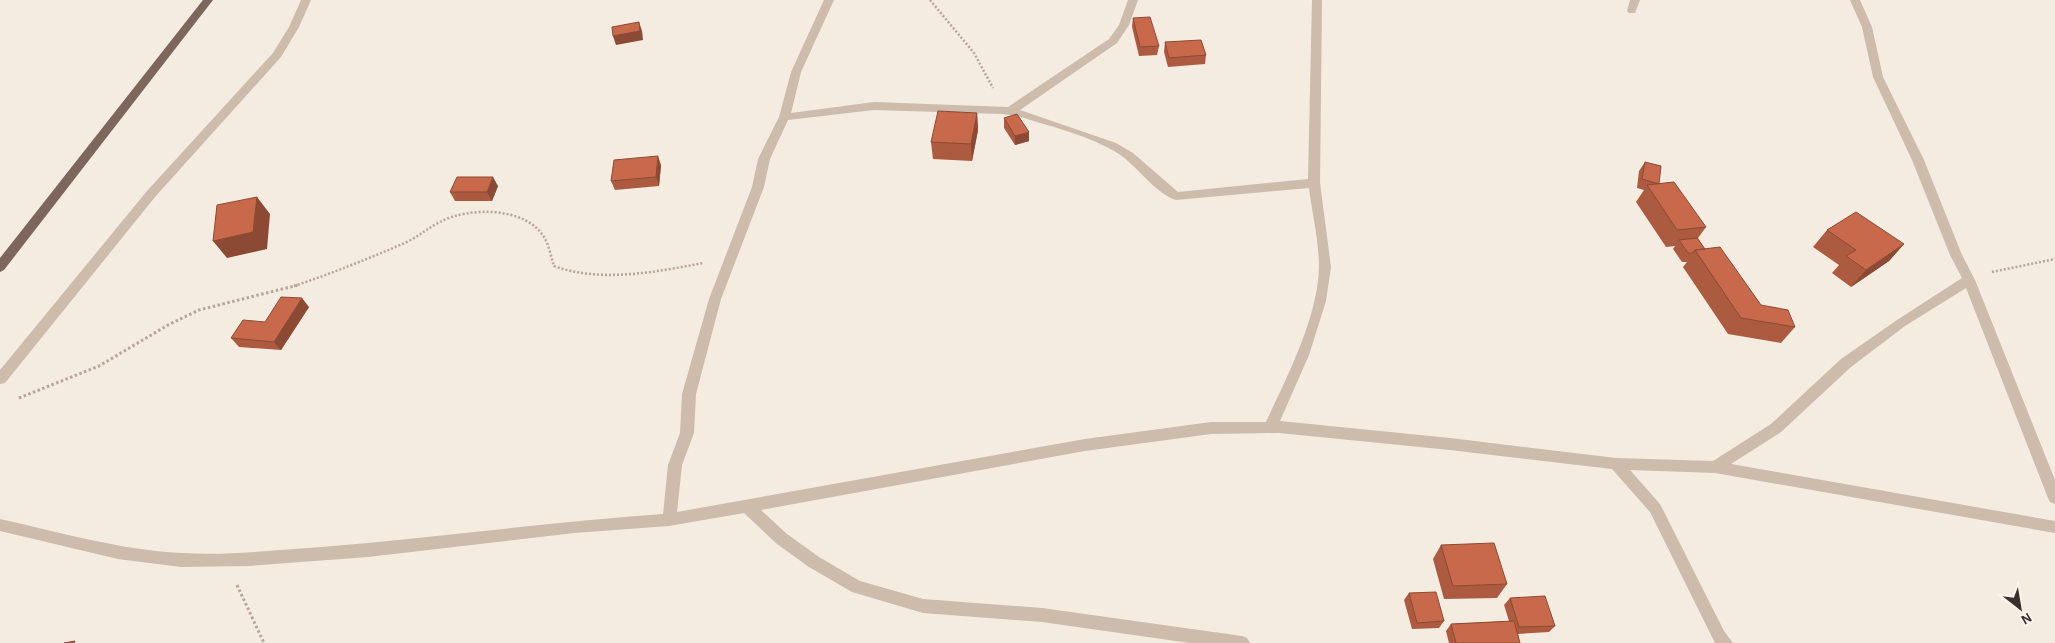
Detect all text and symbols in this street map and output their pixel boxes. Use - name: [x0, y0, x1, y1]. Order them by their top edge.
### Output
- north arrow: [1995, 583, 2045, 633]
- text: N: [2018, 610, 2034, 627]

